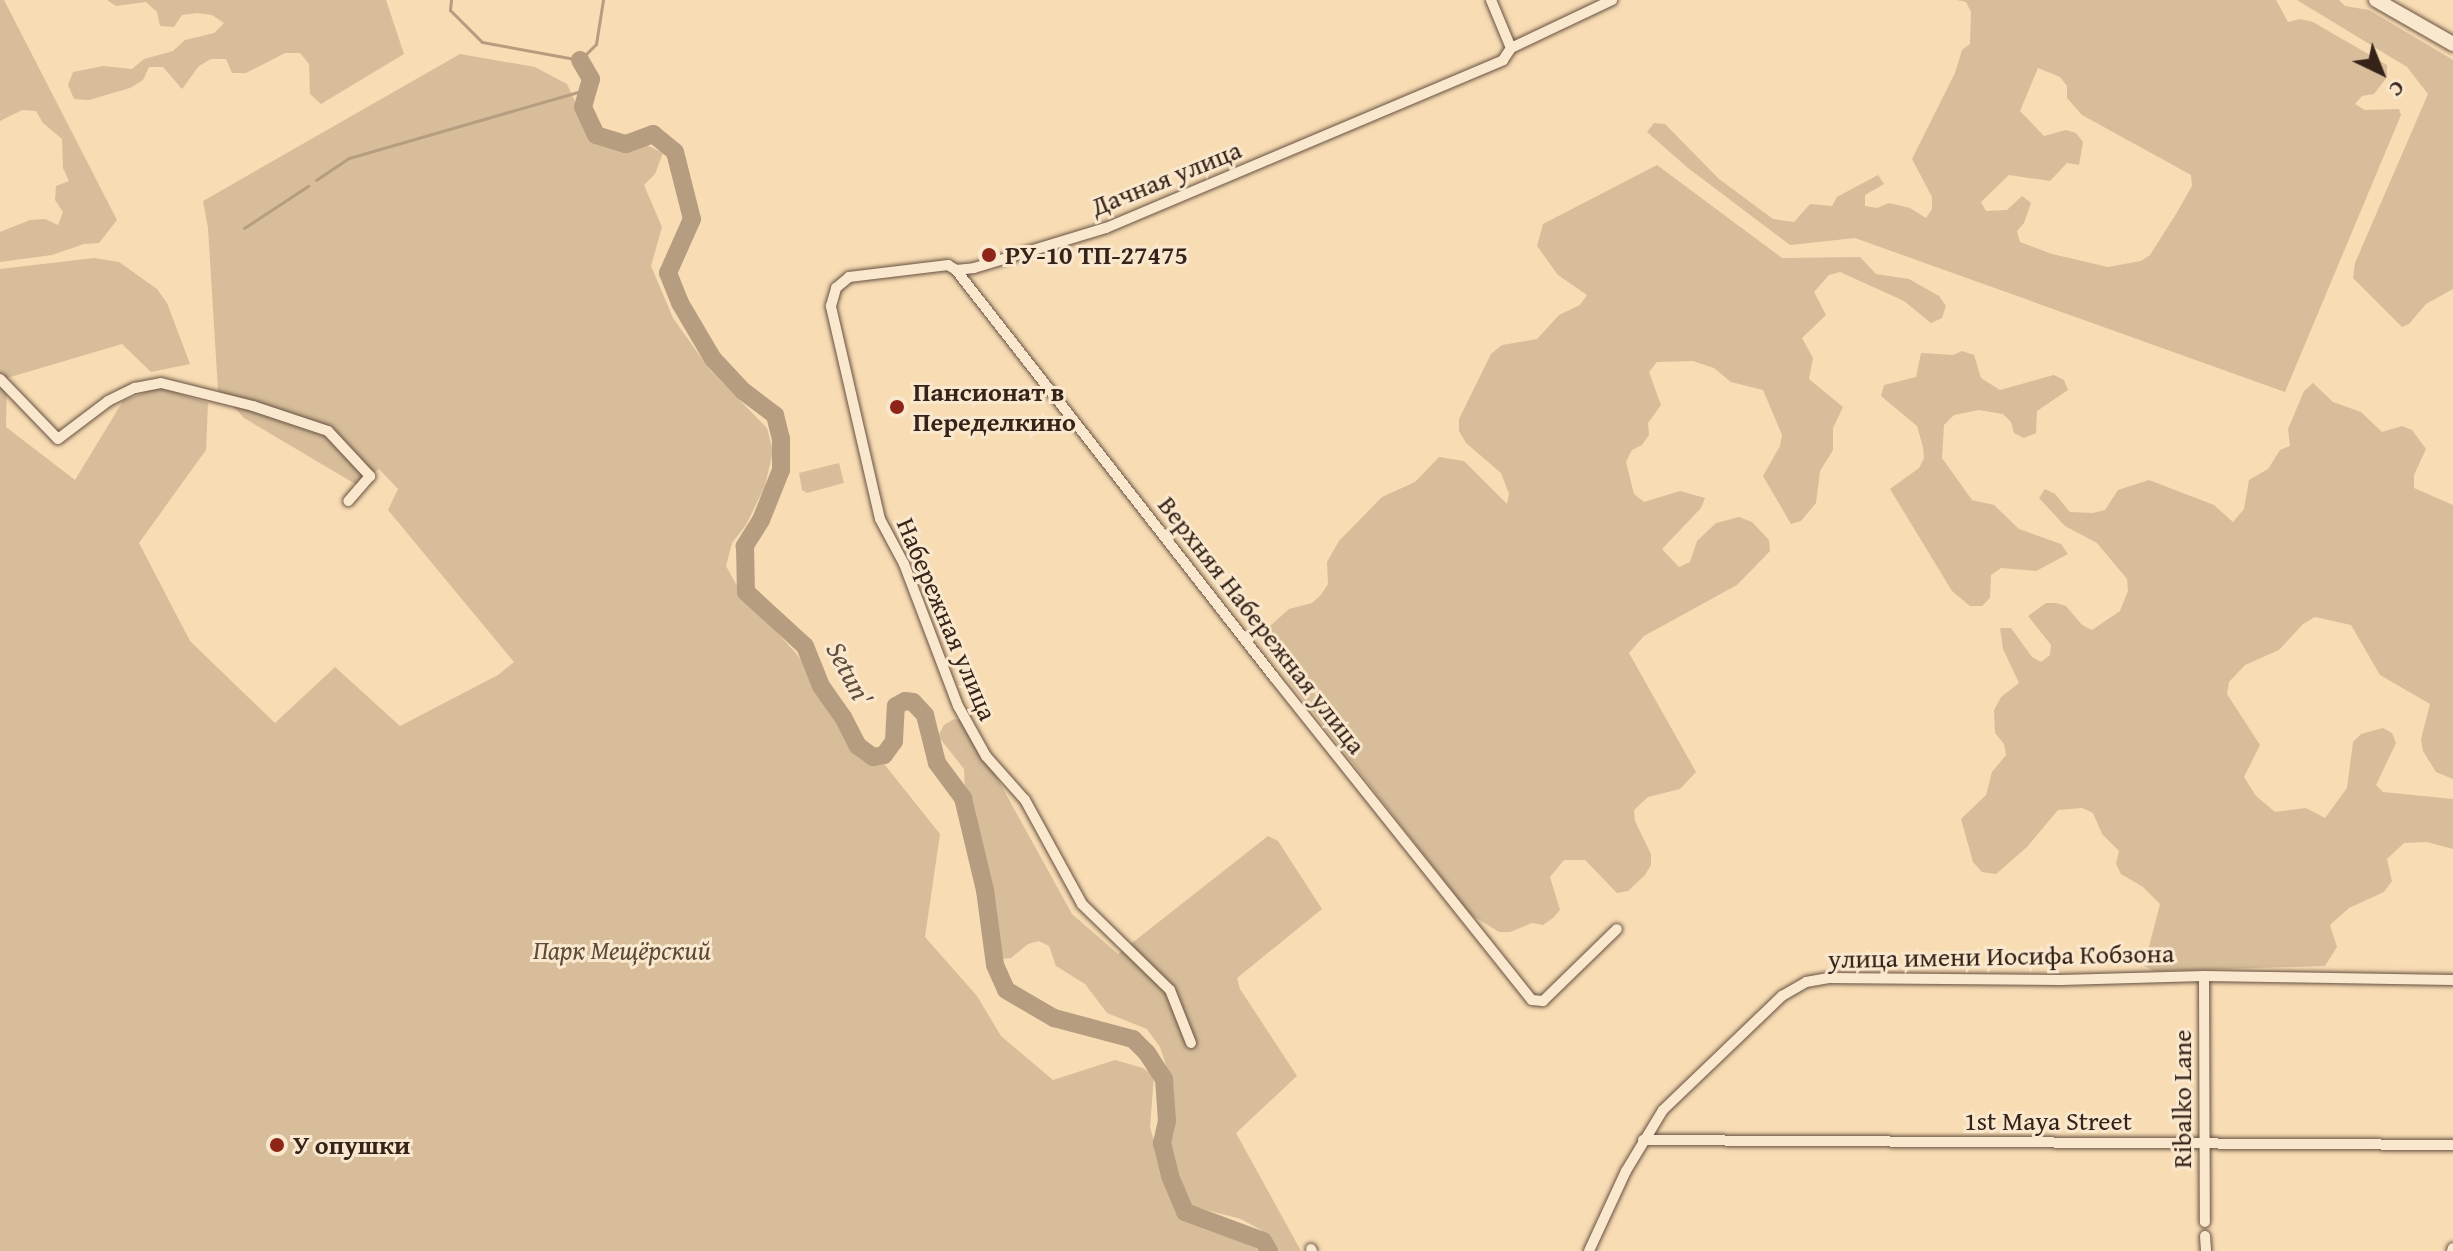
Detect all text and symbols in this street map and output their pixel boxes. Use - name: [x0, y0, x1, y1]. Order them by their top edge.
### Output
- north arrow: [2341, 32, 2421, 112]
- text: С: [2382, 74, 2413, 105]
- street label: Дачная улица: [1086, 134, 1246, 222]
- place label: РУ-10 ТП-27475: [1005, 239, 1188, 271]
- marker: РУ-10 ТП-27475: [980, 246, 998, 264]
- place label: Пансионат в Переделкино: [913, 376, 1076, 438]
- marker: Пансионат в Переделкино: [888, 398, 906, 416]
- street label: Верхняя Набережная улица: [1152, 490, 1372, 760]
- street label: Набережная улица: [890, 513, 1004, 725]
- water label: Setun': [819, 635, 881, 711]
- park label: Парк Мещёрский: [533, 934, 711, 966]
- street label: улица имени Иосифа Кобзона: [1828, 937, 2174, 975]
- street label: Ribalko Lane: [2166, 1030, 2198, 1168]
- street label: 1st Maya Street: [1964, 1105, 2132, 1137]
- place label: У опушки: [293, 1129, 410, 1161]
- marker: У опушки: [268, 1136, 286, 1154]

